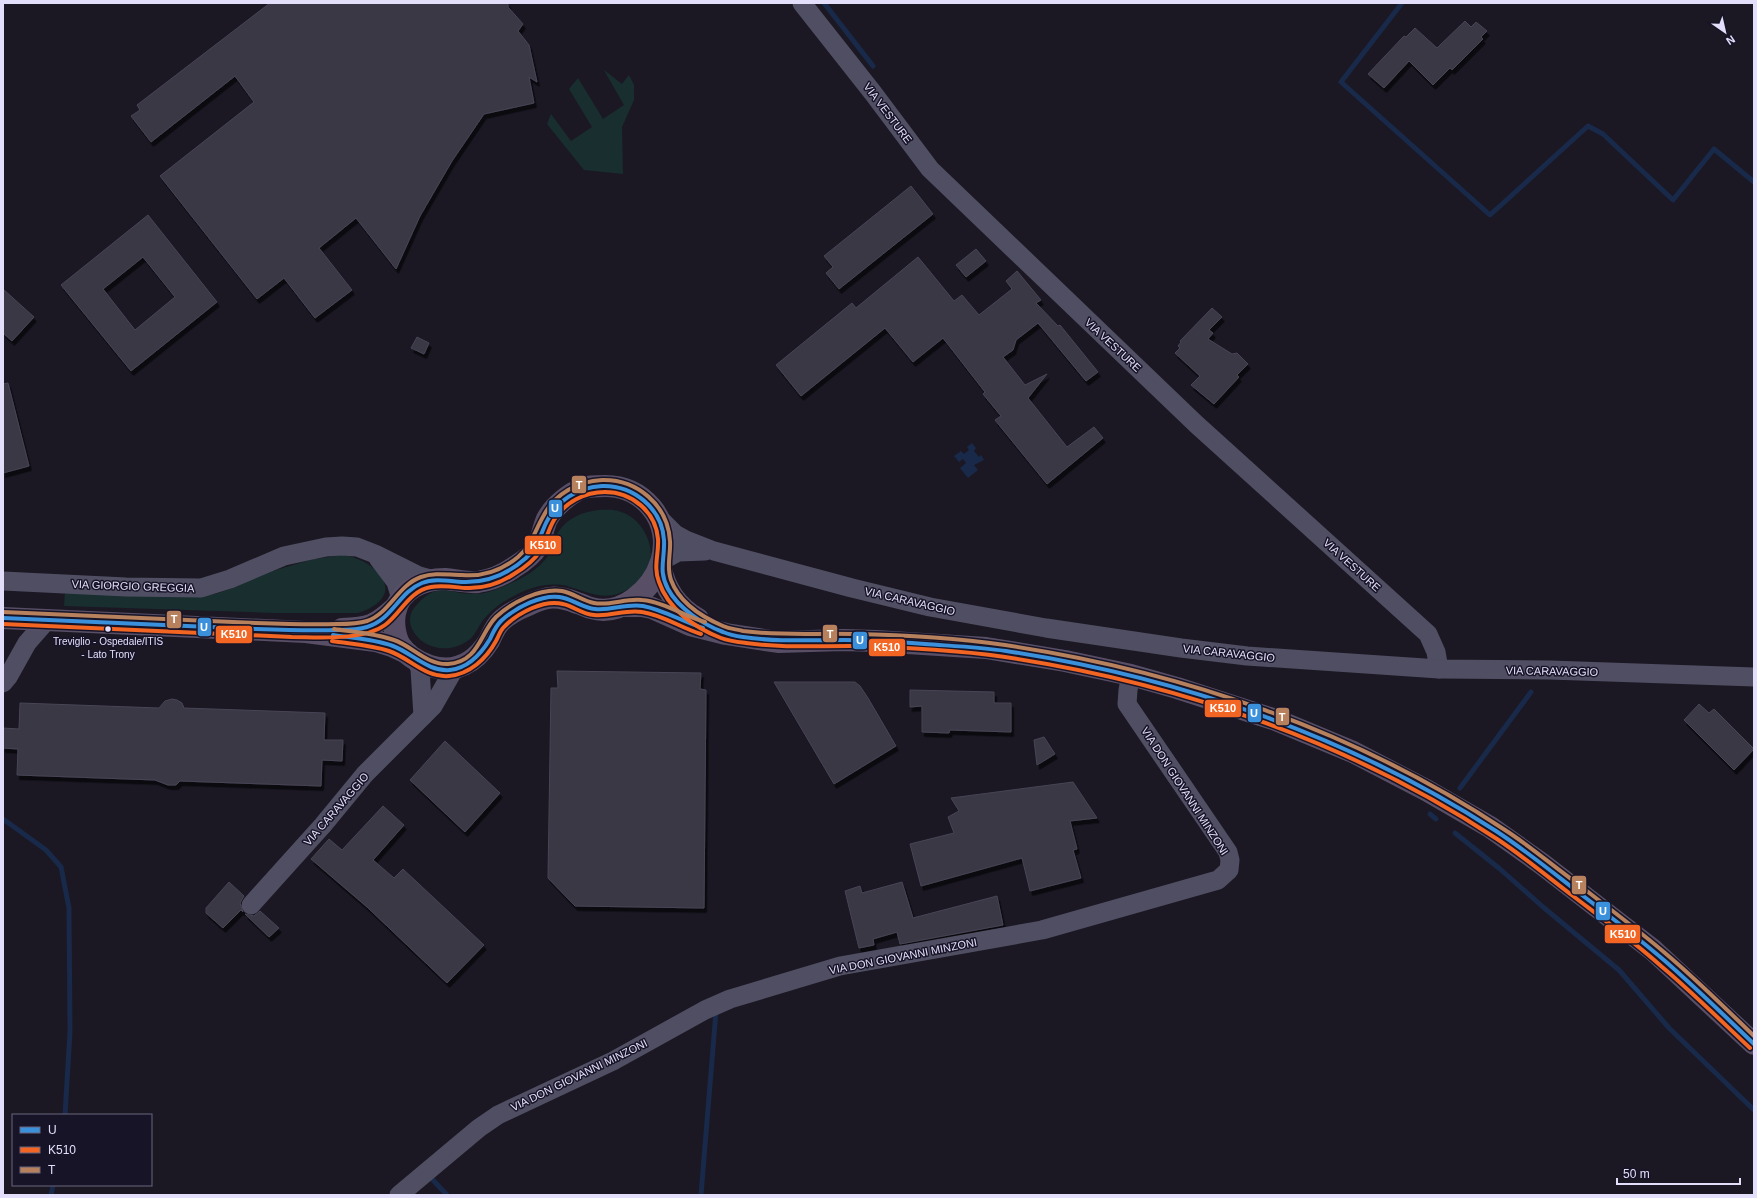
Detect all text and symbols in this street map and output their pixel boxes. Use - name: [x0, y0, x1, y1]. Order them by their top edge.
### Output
- north arrow: [1705, 12, 1745, 52]
- text: N: [1724, 33, 1737, 48]
- street label: VIA VESTURE: [862, 81, 914, 145]
- street label: VIA VESTURE: [1083, 316, 1143, 374]
- line badge: T: [571, 475, 587, 494]
- text: T: [576, 479, 583, 491]
- line badge: U: [548, 499, 563, 518]
- text: U: [551, 502, 559, 514]
- line badge: K510: [524, 535, 562, 555]
- street label: VIA VESTURE: [1321, 536, 1383, 594]
- text: K510: [530, 539, 556, 551]
- street label: VIA GIORGIO GREGGIA: [71, 578, 195, 594]
- street label: VIA CARAVAGGIO: [864, 585, 957, 617]
- line badge: T: [166, 610, 182, 629]
- text: T: [171, 613, 178, 625]
- line badge: U: [197, 617, 212, 637]
- text: U: [200, 621, 208, 633]
- marker: Treviglio - Ospedale/ITIS - Lato Trony: [103, 624, 113, 634]
- line badge: T: [822, 624, 838, 643]
- line badge: K510: [215, 625, 253, 644]
- text: K510: [221, 628, 247, 640]
- text: T: [827, 628, 834, 640]
- line badge: U: [852, 631, 868, 650]
- text: U: [856, 634, 864, 646]
- place label: Treviglio - Ospedale/ITIS - Lato Trony: [53, 636, 163, 660]
- line badge: K510: [868, 638, 906, 657]
- text: K510: [874, 641, 900, 653]
- street label: VIA CARAVAGGIO: [1182, 642, 1276, 664]
- street label: VIA CARAVAGGIO: [1506, 664, 1599, 678]
- line badge: K510: [1204, 699, 1242, 718]
- text: K510: [1210, 702, 1236, 714]
- line badge: U: [1247, 703, 1262, 723]
- text: U: [1250, 707, 1258, 719]
- line badge: T: [1275, 707, 1290, 726]
- text: T: [1279, 711, 1286, 723]
- street label: VIA DON GIOVANNI MINZONI: [1139, 725, 1231, 857]
- street label: VIA CARAVAGGIO: [301, 770, 371, 848]
- line badge: T: [1571, 875, 1587, 895]
- text: T: [1576, 879, 1583, 891]
- line badge: U: [1595, 901, 1611, 921]
- text: U: [1599, 905, 1607, 917]
- line badge: K510: [1604, 924, 1641, 944]
- text: K510: [1610, 928, 1636, 940]
- street label: VIA DON GIOVANNI MINZONI: [828, 936, 978, 976]
- street label: VIA DON GIOVANNI MINZONI: [509, 1037, 649, 1113]
- legend: [12, 1114, 152, 1186]
- text: U: [48, 1123, 57, 1137]
- text: K510: [48, 1143, 76, 1157]
- scale bar: [1617, 1160, 1740, 1186]
- text: T: [48, 1163, 56, 1177]
- text: 50 m: [1623, 1167, 1650, 1181]

